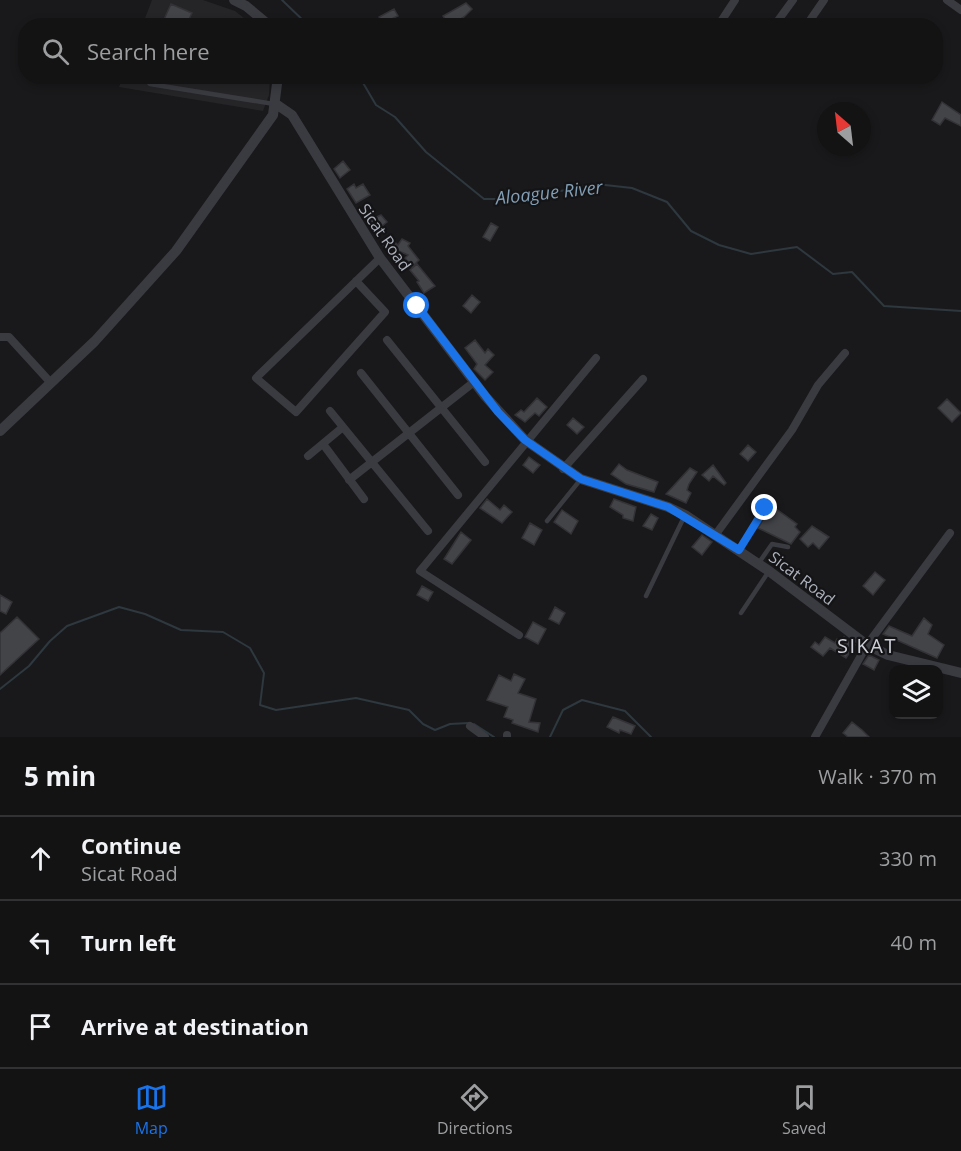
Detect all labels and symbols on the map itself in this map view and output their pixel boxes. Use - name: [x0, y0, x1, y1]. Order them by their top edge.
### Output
- north arrow: [817, 102, 871, 156]
- water label: Aloague River: [492, 174, 605, 210]
- street label: Sicat Road: [354, 199, 416, 275]
- route start: [403, 292, 429, 318]
- route end: [751, 494, 777, 520]
- street label: Sicat Road: [764, 546, 840, 610]
- district label: SIKAT: [837, 632, 897, 659]

